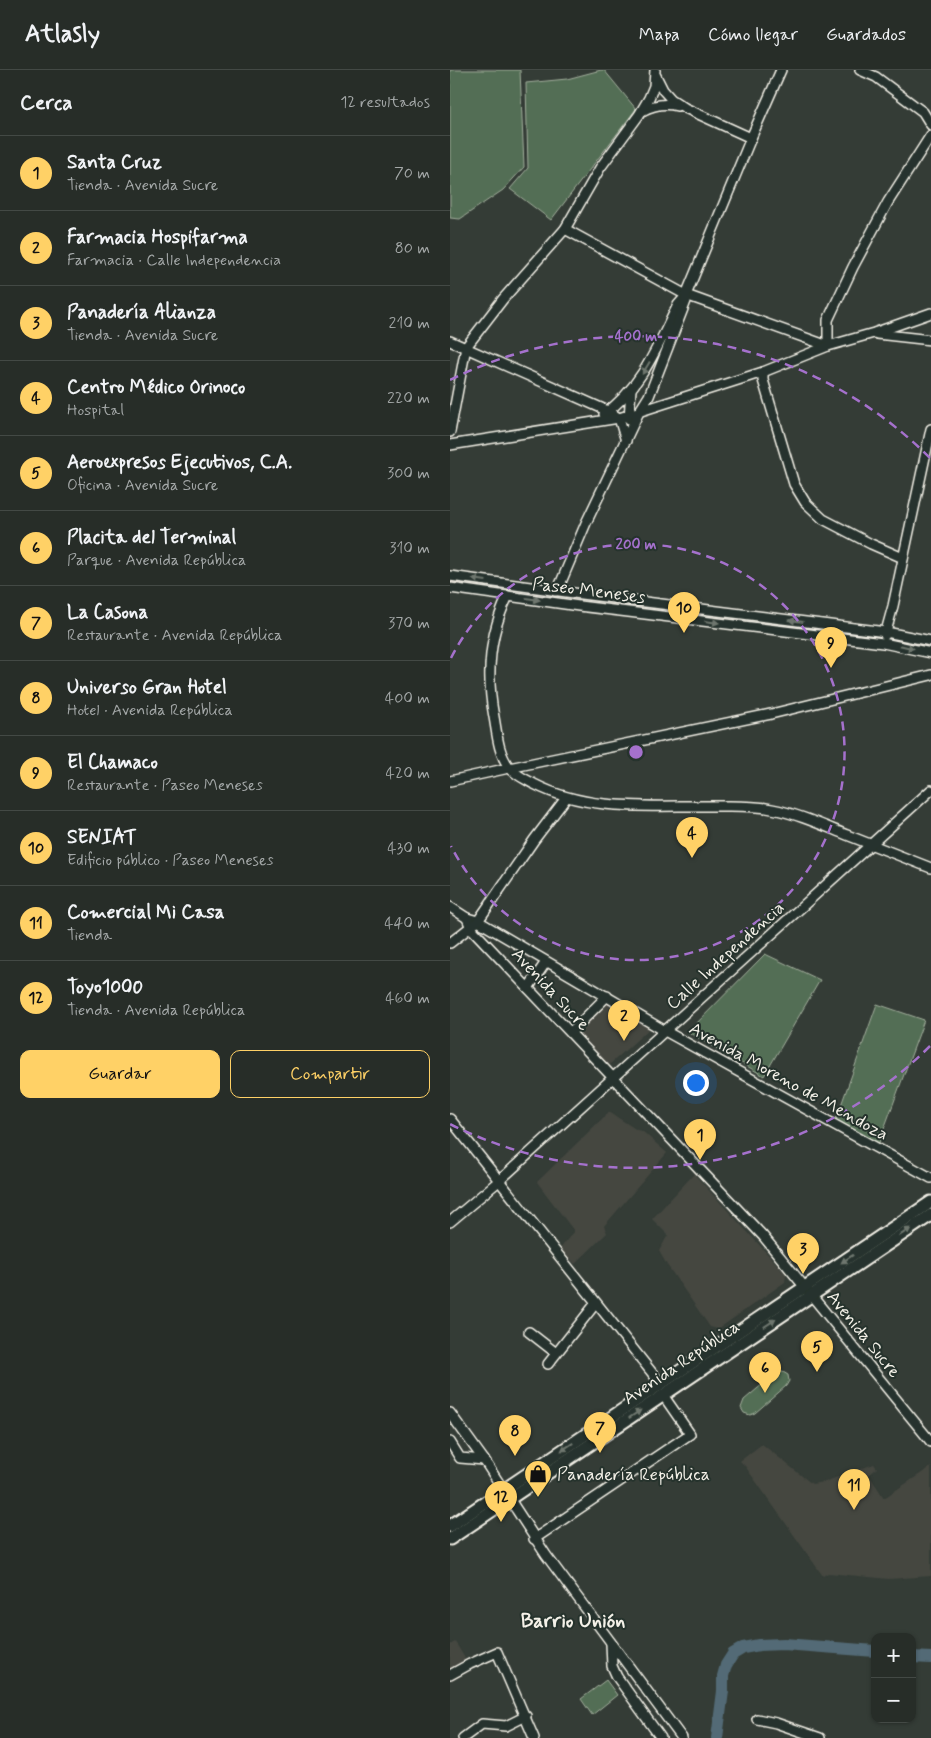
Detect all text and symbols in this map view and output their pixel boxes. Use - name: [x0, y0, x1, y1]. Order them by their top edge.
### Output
- text: Atlasly: [25, 19, 100, 50]
- text: Mapa: [639, 23, 680, 47]
- text: Cómo llegar: [708, 23, 798, 47]
- text: Guardados: [826, 23, 906, 47]
- text: Cerca: [20, 89, 73, 117]
- text: 12 resultados: [340, 92, 430, 113]
- text: Santa Cruz: [67, 150, 162, 175]
- text: 1: [32, 163, 40, 184]
- text: 70 m: [394, 163, 430, 184]
- text: Tienda · Avenida Sucre: [67, 175, 218, 196]
- text: Farmacia Hospifarma: [67, 225, 248, 250]
- text: 2: [32, 238, 40, 259]
- text: 80 m: [395, 238, 430, 259]
- text: Farmacia · Calle Independencia: [67, 250, 281, 271]
- text: Panadería Alianza: [67, 300, 216, 325]
- text: 3: [32, 313, 40, 334]
- text: 210 m: [389, 313, 430, 334]
- text: Tienda · Avenida Sucre: [67, 325, 218, 346]
- text: 400 m: [615, 327, 657, 347]
- one-way arrow: [641, 361, 650, 374]
- text: Centro Médico Orinoco: [67, 375, 245, 400]
- text: 4: [31, 388, 41, 409]
- text: 220 m: [387, 388, 430, 409]
- text: Hospital: [67, 400, 124, 421]
- text: Aeroexpresos Ejecutivos, C.A.: [67, 450, 292, 475]
- text: 5: [31, 463, 41, 484]
- text: 300 m: [387, 463, 430, 484]
- text: Oficina · Avenida Sucre: [67, 475, 218, 496]
- text: Placita del Terminal: [67, 525, 236, 550]
- text: 200 m: [616, 535, 657, 555]
- text: 6: [32, 538, 40, 559]
- text: 310 m: [389, 538, 430, 559]
- text: Parque · Avenida República: [67, 550, 246, 571]
- street label: Paseo Meneses: [531, 572, 647, 610]
- one-way arrow: [471, 576, 487, 584]
- pin: 10: [668, 592, 700, 633]
- one-way arrow: [525, 595, 541, 603]
- text: La Casona: [67, 600, 148, 625]
- text: 7: [31, 613, 41, 634]
- text: 370 m: [388, 613, 430, 634]
- one-way arrow: [788, 617, 804, 625]
- one-way arrow: [704, 618, 720, 626]
- text: Restaurante · Avenida República: [67, 625, 282, 646]
- pin: 9: [815, 627, 847, 668]
- one-way arrow: [900, 643, 915, 651]
- text: Universo Gran Hotel: [67, 675, 227, 700]
- text: 8: [31, 688, 41, 709]
- text: 400 m: [385, 688, 430, 709]
- text: Hotel · Avenida República: [67, 700, 233, 721]
- centre of rings: [627, 743, 645, 761]
- text: El Chamaco: [67, 750, 158, 775]
- text: 9: [32, 763, 40, 784]
- text: 420 m: [386, 763, 430, 784]
- text: Restaurante · Paseo Meneses: [67, 775, 263, 796]
- pin: 4: [676, 817, 708, 858]
- text: SENIAT: [67, 825, 137, 850]
- text: 10: [28, 838, 44, 859]
- text: 430 m: [387, 838, 430, 859]
- text: Edificio público · Paseo Meneses: [67, 850, 274, 871]
- street label: Calle Independencia: [661, 896, 790, 1015]
- text: Comercial Mi Casa: [67, 900, 224, 925]
- text: 11: [29, 913, 43, 934]
- text: 440 m: [384, 913, 430, 934]
- text: Tienda: [67, 925, 112, 946]
- street label: Avenida Sucre: [506, 943, 595, 1036]
- text: Toyo1000: [67, 975, 143, 1000]
- text: 12: [28, 988, 44, 1009]
- text: 460 m: [385, 988, 430, 1009]
- text: Tienda · Avenida República: [67, 1000, 245, 1021]
- pin: 2: [608, 1000, 640, 1041]
- street label: Avenida Moreno de Mendoza: [685, 1017, 892, 1147]
- button: Guardar: [20, 1050, 220, 1098]
- button: Compartir: [230, 1050, 430, 1098]
- your location: [683, 1070, 709, 1096]
- pin: 1: [684, 1119, 716, 1160]
- one-way arrow: [898, 1227, 912, 1237]
- pin: 3: [787, 1233, 819, 1274]
- one-way arrow: [840, 1254, 854, 1264]
- street label: Avenida Sucre: [821, 1286, 906, 1383]
- street label: Avenida República: [619, 1315, 745, 1411]
- one-way arrow: [764, 1318, 777, 1328]
- pin: 5: [801, 1331, 833, 1372]
- pin: 6: [749, 1352, 781, 1393]
- one-way arrow: [629, 1409, 642, 1419]
- pin: 7: [584, 1412, 616, 1453]
- pin: 8: [499, 1415, 531, 1456]
- one-way arrow: [560, 1442, 574, 1452]
- shop icon: Panadería República: [523, 1459, 553, 1498]
- place label: Panadería República: [557, 1463, 710, 1487]
- pin: 11: [838, 1469, 870, 1510]
- pin: 12: [485, 1481, 517, 1522]
- district label: Barrio Unión: [521, 1608, 625, 1635]
- map controls: [871, 1633, 916, 1723]
- button: +: [871, 1633, 916, 1678]
- button: −: [871, 1678, 916, 1723]

